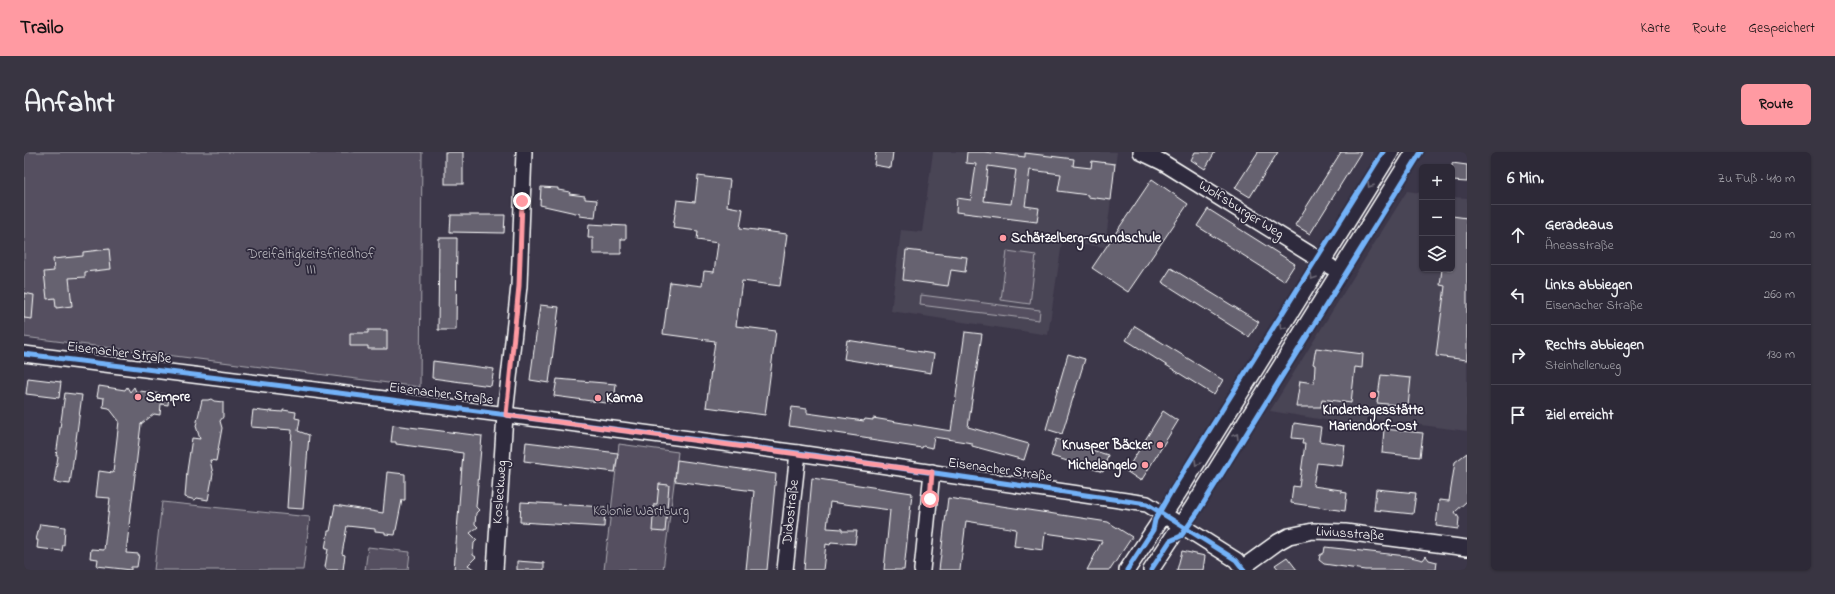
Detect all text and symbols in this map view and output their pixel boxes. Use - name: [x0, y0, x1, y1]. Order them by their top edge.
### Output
- text: Trailo: [20, 15, 64, 42]
- text: Karte: [1641, 18, 1670, 39]
- text: Route: [1692, 18, 1726, 39]
- text: Gespeichert: [1748, 18, 1815, 39]
- text: Anfahrt: [24, 84, 115, 125]
- button: Route: [1741, 84, 1811, 125]
- map controls: [1419, 164, 1455, 272]
- button: +: [1419, 164, 1455, 200]
- text: 6 Min.: [1507, 166, 1544, 191]
- text: Zu Fuß · 410 m: [1718, 169, 1795, 188]
- street label: Wolfsburger Weg: [1194, 175, 1288, 246]
- one-way arrow: [1368, 181, 1375, 188]
- route end: [513, 192, 531, 210]
- button: −: [1419, 200, 1455, 236]
- text: Geradeaus: [1545, 214, 1613, 236]
- icon: ahead: [1507, 224, 1529, 246]
- text: 20 m: [1770, 225, 1795, 244]
- place label: Schätzelberg-Grundschule: [1011, 228, 1162, 251]
- marker: Schätzelberg-Grundschule: [998, 233, 1008, 243]
- button: layers: [1419, 236, 1455, 272]
- text: Äneasstraße: [1545, 236, 1614, 255]
- park label: Dreifaltigkeitsfriedhof III: [246, 244, 375, 281]
- one-way arrow: [1310, 273, 1317, 280]
- text: Links abbiegen: [1545, 274, 1632, 296]
- icon: left: [1507, 284, 1529, 306]
- text: 260 m: [1764, 285, 1795, 304]
- text: Eisenacher Straße: [1545, 296, 1643, 315]
- one-way arrow: [1279, 323, 1286, 330]
- text: Rechts abbiegen: [1545, 334, 1644, 356]
- street label: Eisenacher Straße: [66, 336, 173, 370]
- icon: right: [1507, 344, 1529, 366]
- text: 130 m: [1767, 345, 1795, 364]
- text: Steinhellenweg: [1545, 356, 1621, 375]
- street label: Eisenacher Straße: [388, 377, 495, 411]
- place label: Sempre: [146, 387, 191, 408]
- place label: Karma: [606, 388, 644, 409]
- marker: Kindertagesstätte Mariendorf-Ost: [1368, 390, 1378, 400]
- marker: Sempre: [133, 392, 143, 402]
- marker: Karma: [593, 393, 603, 403]
- place label: Kindertagesstätte Mariendorf-Ost: [1322, 400, 1424, 437]
- icon: arrive: [1507, 404, 1529, 426]
- text: Ziel erreicht: [1545, 404, 1613, 426]
- one-way arrow: [1231, 433, 1239, 440]
- place label: Knusper Bäcker: [1062, 435, 1153, 456]
- marker: Knusper Bäcker: [1155, 440, 1165, 450]
- street label: Eisenacher Straße: [947, 452, 1054, 488]
- place label: Michelangelo: [1068, 455, 1137, 478]
- street label: Kosleckweg: [487, 459, 514, 525]
- one-way arrow: [1194, 459, 1202, 466]
- marker: Michelangelo: [1140, 460, 1150, 470]
- street label: Didostraße: [777, 478, 805, 547]
- route start: [921, 490, 939, 508]
- park label: Kolonie Wartburg: [593, 501, 689, 523]
- street label: Liviusstraße: [1315, 521, 1385, 547]

